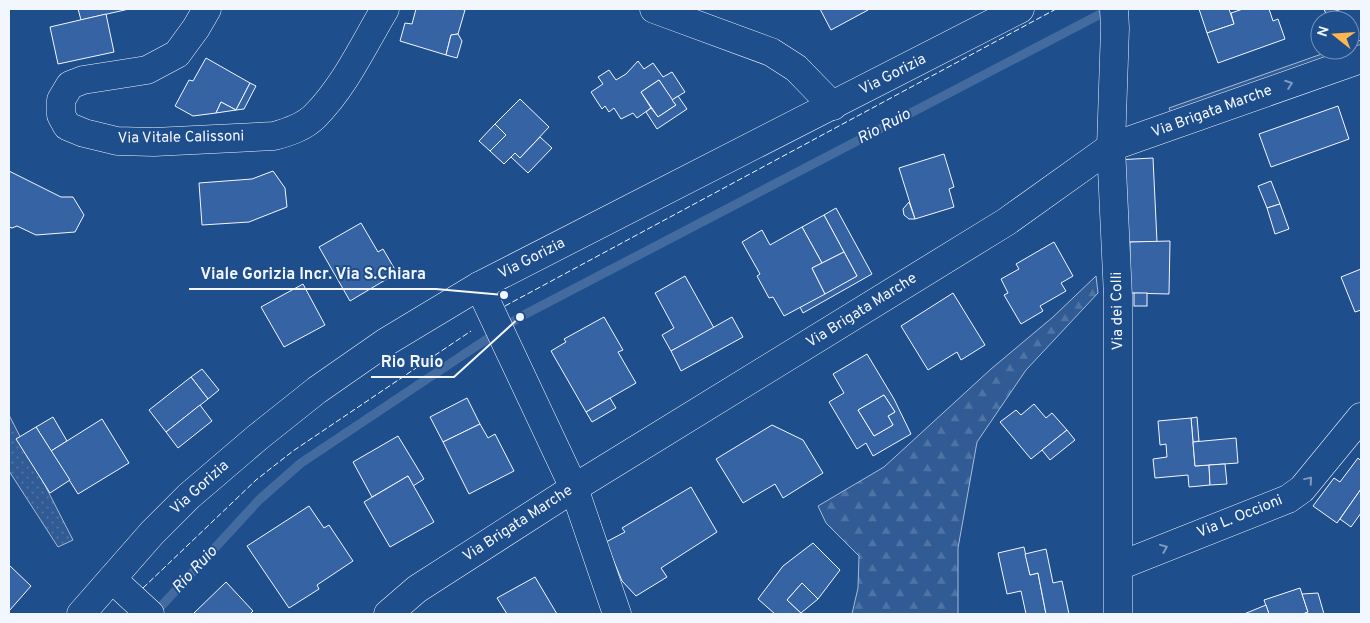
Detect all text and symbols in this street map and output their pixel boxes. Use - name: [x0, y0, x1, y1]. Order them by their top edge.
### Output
- north arrow: [1310, 10, 1360, 60]
- text: N: [1314, 24, 1334, 39]
- street label: Via Gorizia: [856, 50, 930, 100]
- one-way arrow: [1284, 80, 1293, 90]
- street label: Via Brigata Marche: [1149, 81, 1275, 143]
- water label: Rio Ruio: [854, 104, 914, 149]
- street label: Via Vitale Calissoni: [117, 127, 245, 149]
- street label: Via Gorizia: [495, 234, 569, 284]
- callout: Viale Gorizia Incr. Via S.Chiara: [189, 258, 436, 289]
- text: Viale Gorizia Incr. Via S.Chiara: [200, 265, 426, 285]
- street label: Via Brigata Marche: [803, 269, 921, 353]
- street label: Via dei Colli: [1108, 272, 1128, 350]
- callout: Rio Ruio: [371, 346, 454, 377]
- text: Rio Ruio: [381, 353, 443, 373]
- street label: Via Gorizia: [167, 457, 233, 519]
- one-way arrow: [1304, 476, 1313, 485]
- street label: Via Brigata Marche: [460, 481, 576, 567]
- street label: Via L. Occioni: [1194, 491, 1286, 543]
- water label: Rio Ruio: [168, 542, 222, 598]
- one-way arrow: [1159, 544, 1168, 554]

